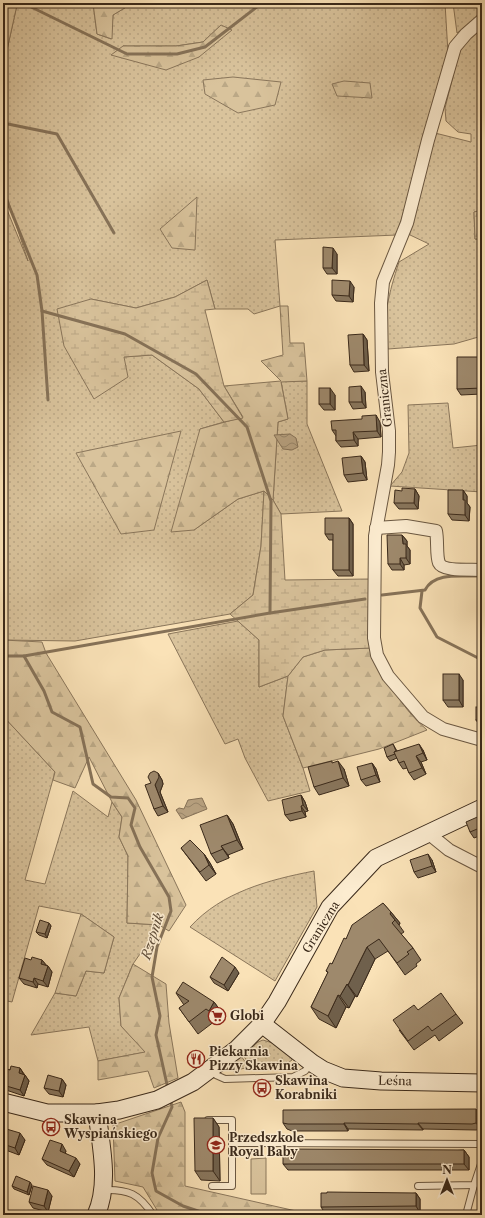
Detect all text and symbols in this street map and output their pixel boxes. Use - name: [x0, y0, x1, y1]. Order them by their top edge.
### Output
- street label: Graniczna: [374, 368, 395, 428]
- street label: Graniczna: [299, 897, 343, 956]
- water label: Rzepnik: [137, 911, 167, 962]
- supermarket icon: Globi: [207, 1006, 227, 1026]
- place label: Globi: [230, 1008, 265, 1023]
- place label: Piekarnia Pizzy Skawina: [209, 1044, 299, 1073]
- restaurant icon: Piekarnia Pizzy Skawina: [186, 1049, 206, 1069]
- place label: Skawina Korabniki: [275, 1073, 338, 1102]
- street label: Leśna: [378, 1073, 413, 1088]
- bus stop icon: Skawina Korabniki: [252, 1078, 272, 1098]
- place label: Skawina Wyspiańskiego: [63, 1112, 158, 1141]
- bus stop icon: Skawina Wyspiańskiego: [41, 1117, 61, 1137]
- place label: Przedszkole Royal Baby: [229, 1130, 304, 1159]
- school or university icon: Przedszkole Royal Baby: [206, 1135, 226, 1155]
- north arrow: [427, 1160, 467, 1200]
- text: N: [442, 1163, 452, 1177]

